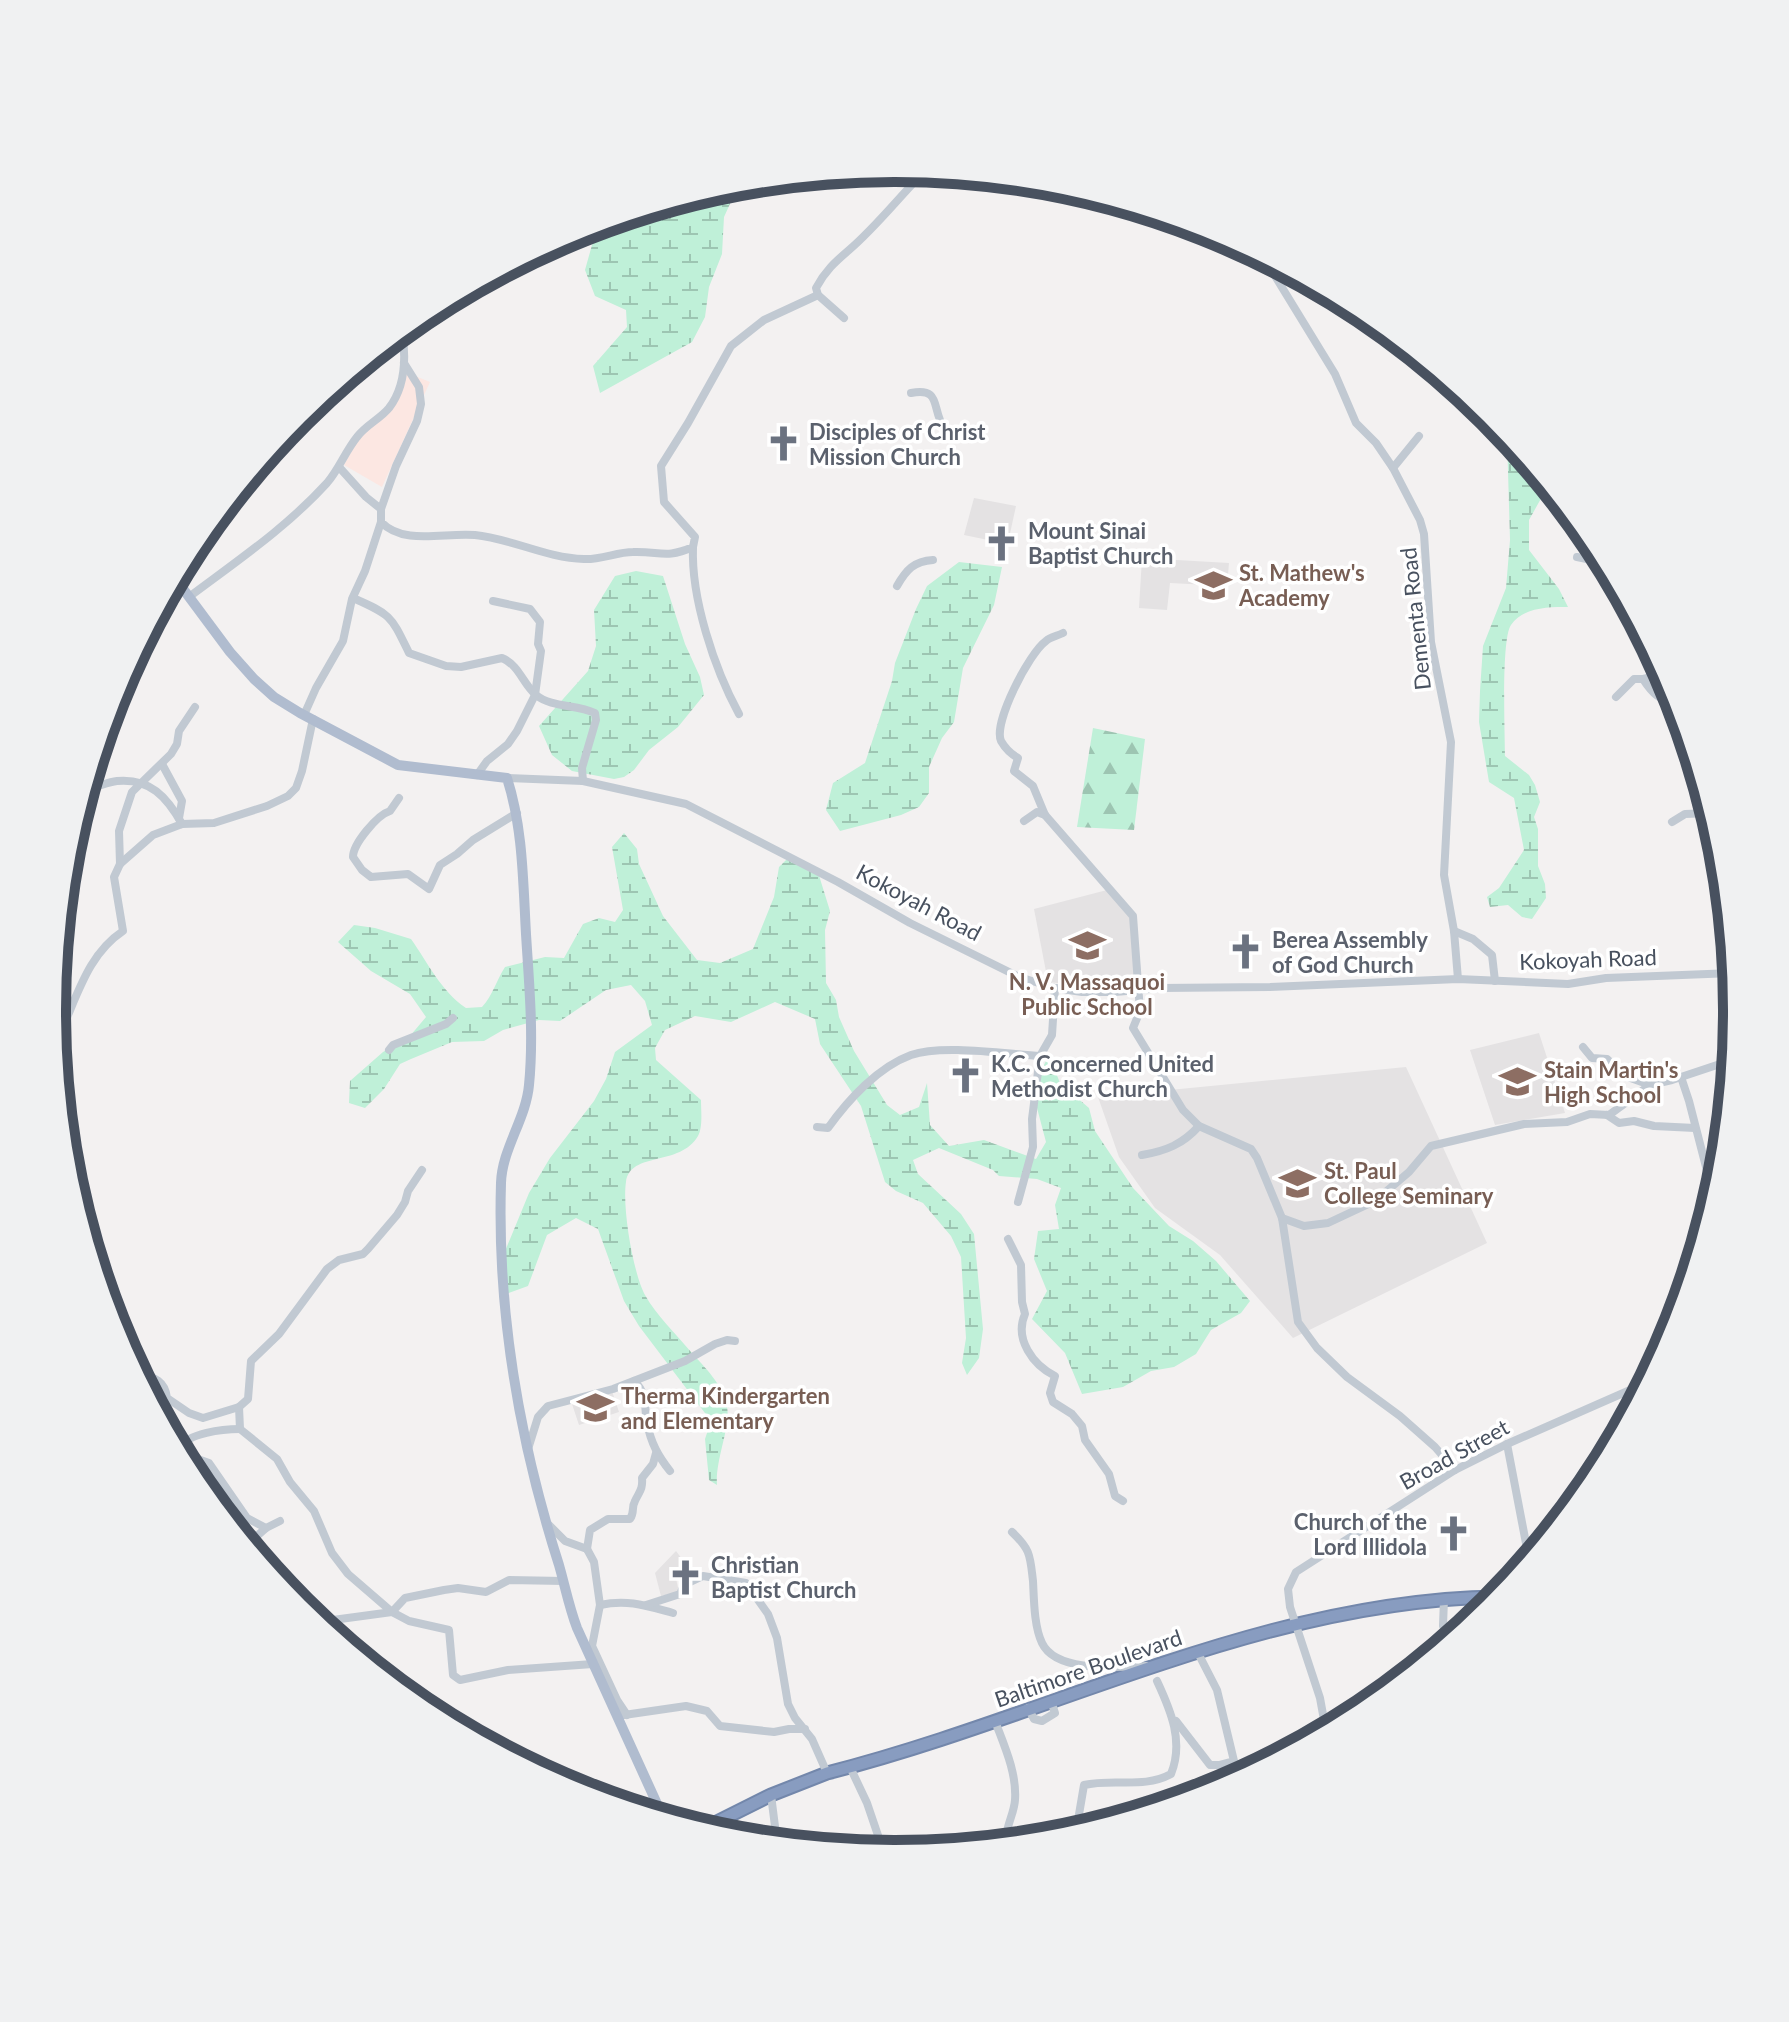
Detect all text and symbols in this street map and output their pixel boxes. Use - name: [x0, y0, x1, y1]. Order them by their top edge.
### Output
- place label: Disciples of Christ Mission Church: [809, 418, 986, 470]
- church icon: Disciples of Christ Mission Church: [764, 425, 802, 463]
- place label: Mount Sinai Baptist Church: [1028, 517, 1173, 569]
- church icon: Mount Sinai Baptist Church: [983, 524, 1021, 562]
- street label: Dementa Road: [1394, 546, 1436, 692]
- place label: St. Mathew's Academy: [1238, 559, 1365, 611]
- school or university icon: St. Mathew's Academy: [1194, 566, 1232, 604]
- street label: Kokoyah Road: [852, 858, 986, 946]
- school or university icon: N. V. Massaquoi Public School: [1068, 926, 1106, 964]
- place label: Berea Assembly of God Church: [1272, 926, 1428, 978]
- church icon: Berea Assembly of God Church: [1227, 933, 1265, 971]
- street label: Kokoyah Road: [1519, 943, 1657, 975]
- place label: N. V. Massaquoi Public School: [1009, 968, 1165, 1020]
- place label: K.C. Concerned United Methodist Church: [991, 1050, 1214, 1102]
- place label: Stain Martin's High School: [1544, 1056, 1678, 1108]
- church icon: K.C. Concerned United Methodist Church: [946, 1057, 984, 1095]
- school or university icon: Stain Martin's High School: [1499, 1063, 1537, 1101]
- place label: St. Paul College Seminary: [1324, 1157, 1494, 1209]
- school or university icon: St. Paul College Seminary: [1279, 1164, 1317, 1202]
- place label: Therma Kindergarten and Elementary: [621, 1382, 830, 1434]
- school or university icon: Therma Kindergarten and Elementary: [576, 1389, 614, 1427]
- street label: Broad Street: [1395, 1413, 1513, 1495]
- place label: Church of the Lord Illidola: [1294, 1508, 1427, 1560]
- church icon: Church of the Lord Illidola: [1434, 1515, 1472, 1553]
- place label: Christian Baptist Church: [711, 1551, 856, 1603]
- church icon: Christian Baptist Church: [666, 1558, 704, 1596]
- street label: Baltimore Boulevard: [991, 1623, 1185, 1713]

